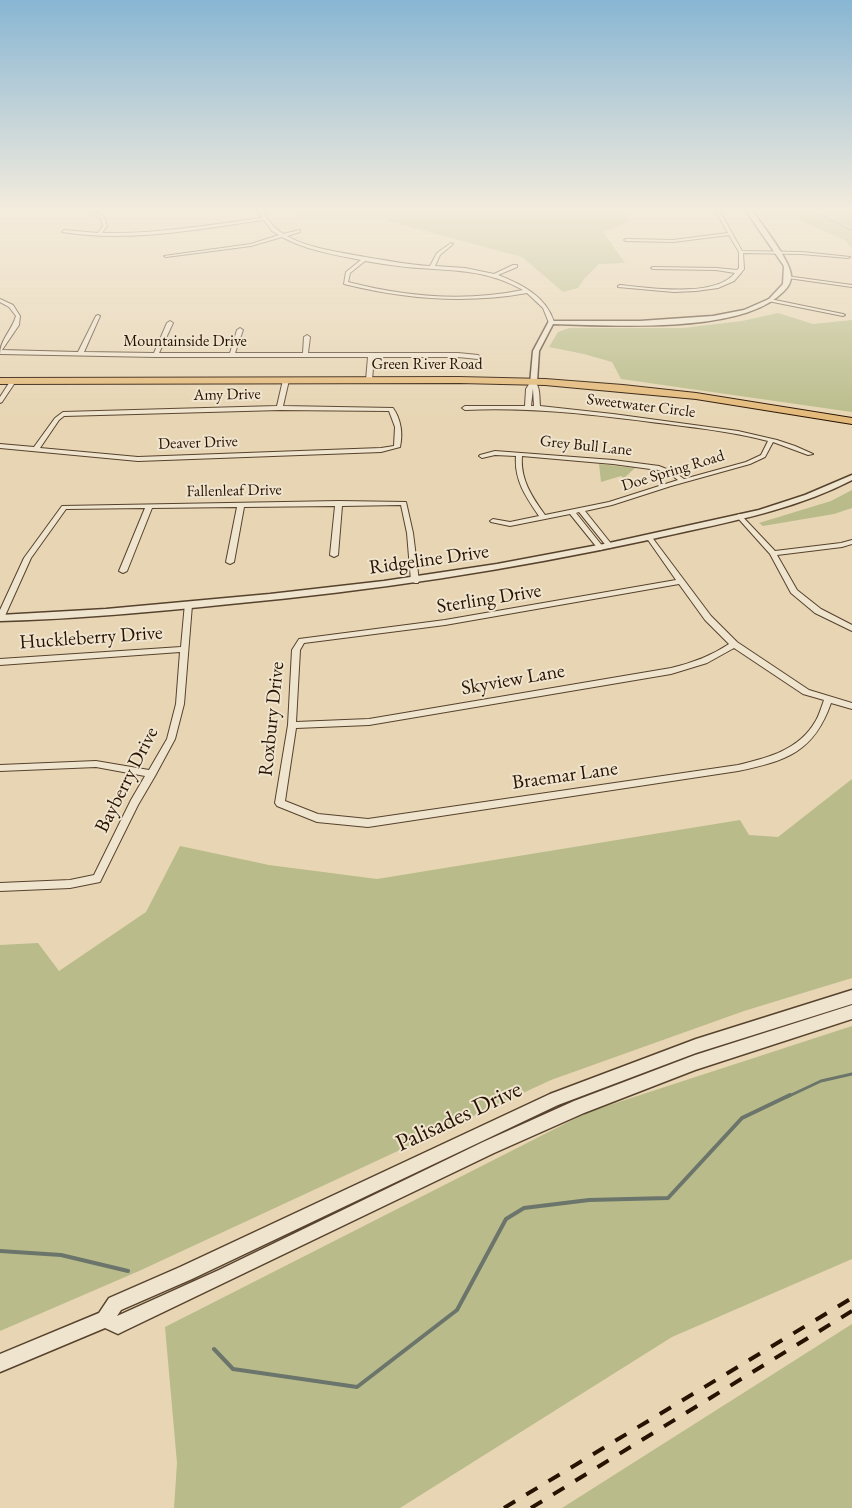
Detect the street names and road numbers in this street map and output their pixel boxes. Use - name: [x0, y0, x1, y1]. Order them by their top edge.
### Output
- street label: Mountainside Drive: [123, 332, 247, 352]
- street label: Green River Road: [371, 355, 483, 375]
- street label: Amy Drive: [193, 385, 261, 405]
- street label: Sweetwater Circle: [586, 390, 696, 422]
- street label: Deaver Drive: [158, 432, 238, 454]
- street label: Grey Bull Lane: [539, 432, 633, 460]
- street label: Doe Spring Road: [619, 446, 727, 496]
- street label: Fallenleaf Drive: [186, 481, 282, 501]
- street label: Ridgeline Drive: [368, 540, 490, 580]
- street label: Sterling Drive: [435, 579, 543, 619]
- street label: Huckleberry Drive: [18, 621, 164, 655]
- street label: Skyview Lane: [459, 659, 567, 701]
- street label: Roxbury Drive: [254, 661, 290, 777]
- street label: Bayberry Drive: [90, 723, 164, 837]
- street label: Braemar Lane: [511, 757, 619, 795]
- street label: Palisades Drive: [391, 1075, 527, 1159]

